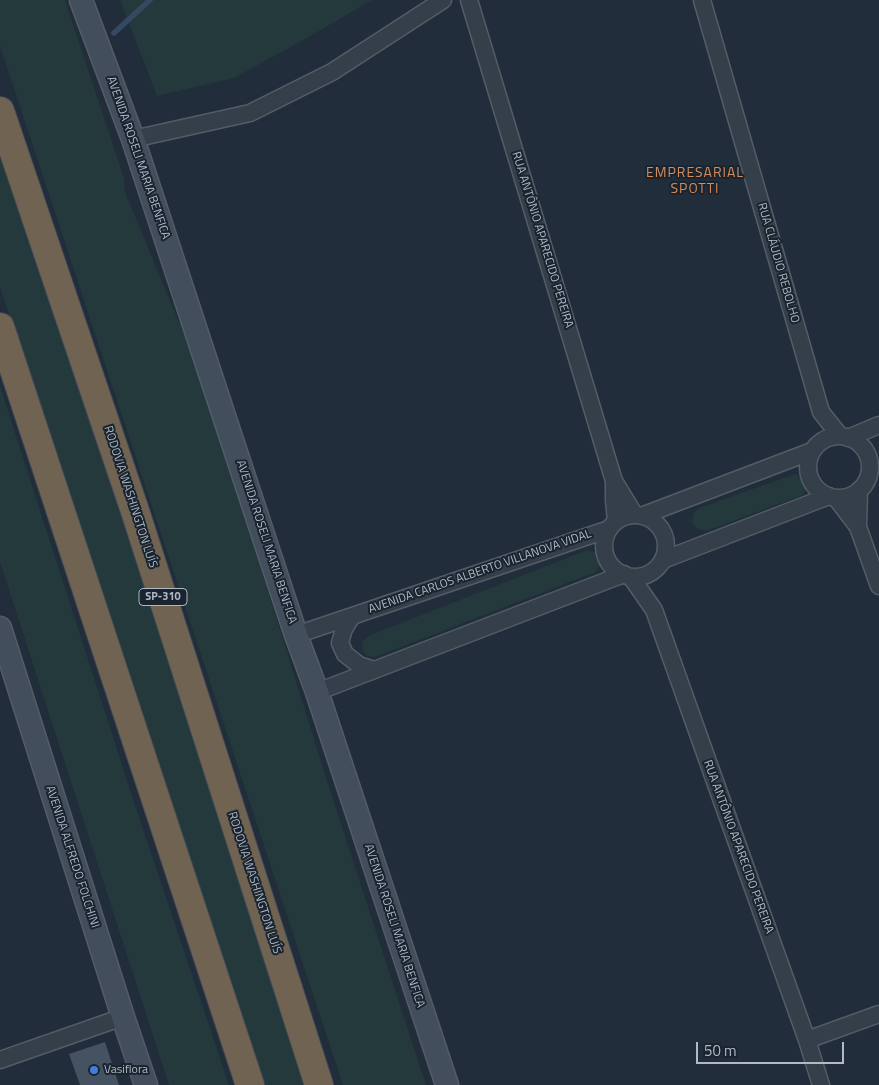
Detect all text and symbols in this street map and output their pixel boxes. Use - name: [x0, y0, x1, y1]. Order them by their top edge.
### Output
- street label: AVENIDA ROSELI MARIA BENFICA: [103, 75, 173, 241]
- street label: RUA ANTÔNIO APARECIDO PEREIRA: [508, 150, 576, 330]
- district label: EMPRESARIAL SPOTTI: [645, 166, 745, 198]
- street label: RUA CLÁUDIO REBOLHO: [754, 201, 802, 325]
- street label: RODOVIA WASHINGTON LUÍS: [100, 424, 160, 570]
- street label: AVENIDA ROSELI MARIA BENFICA: [233, 458, 299, 626]
- street label: AVENIDA CARLOS ALBERTO VILLANOVA VIDAL: [367, 527, 593, 617]
- road number: SP-310: [139, 588, 187, 606]
- street label: RUA ANTÔNIO APARECIDO PEREIRA: [700, 758, 776, 936]
- street label: AVENIDA ALFREDO FOLCHINI: [42, 784, 102, 930]
- street label: RODOVIA WASHINGTON LUÍS: [224, 810, 284, 956]
- street label: AVENIDA ROSELI MARIA BENFICA: [361, 842, 427, 1010]
- scale bar: [699, 1032, 846, 1064]
- text: 50 m: [704, 1039, 737, 1062]
- place label: Vasiflora: [104, 1063, 148, 1077]
- marker: Vasiflora: [88, 1064, 100, 1076]

